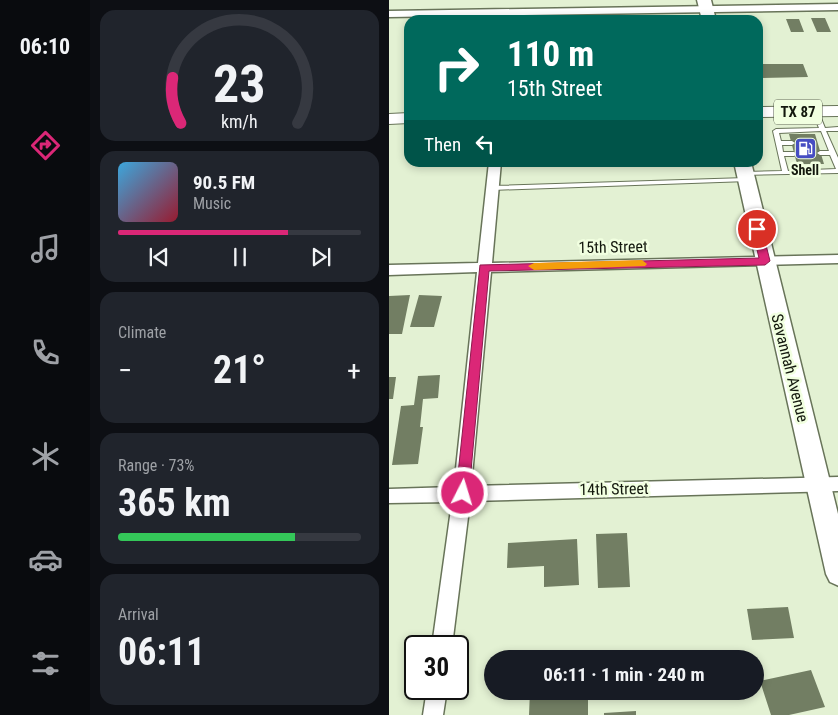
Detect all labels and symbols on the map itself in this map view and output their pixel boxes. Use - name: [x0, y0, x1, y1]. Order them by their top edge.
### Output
- road number: TX 87: [774, 100, 822, 124]
- fuel station icon: Shell: [793, 136, 817, 160]
- place label: Shell: [791, 162, 819, 178]
- pin: [736, 208, 778, 250]
- street label: 15th Street: [578, 237, 648, 257]
- street label: Savannah Avenue: [767, 312, 813, 424]
- position arrow: [436, 466, 488, 518]
- street label: 14th Street: [579, 479, 649, 499]
- speed limit sign: 30: [404, 635, 469, 700]

